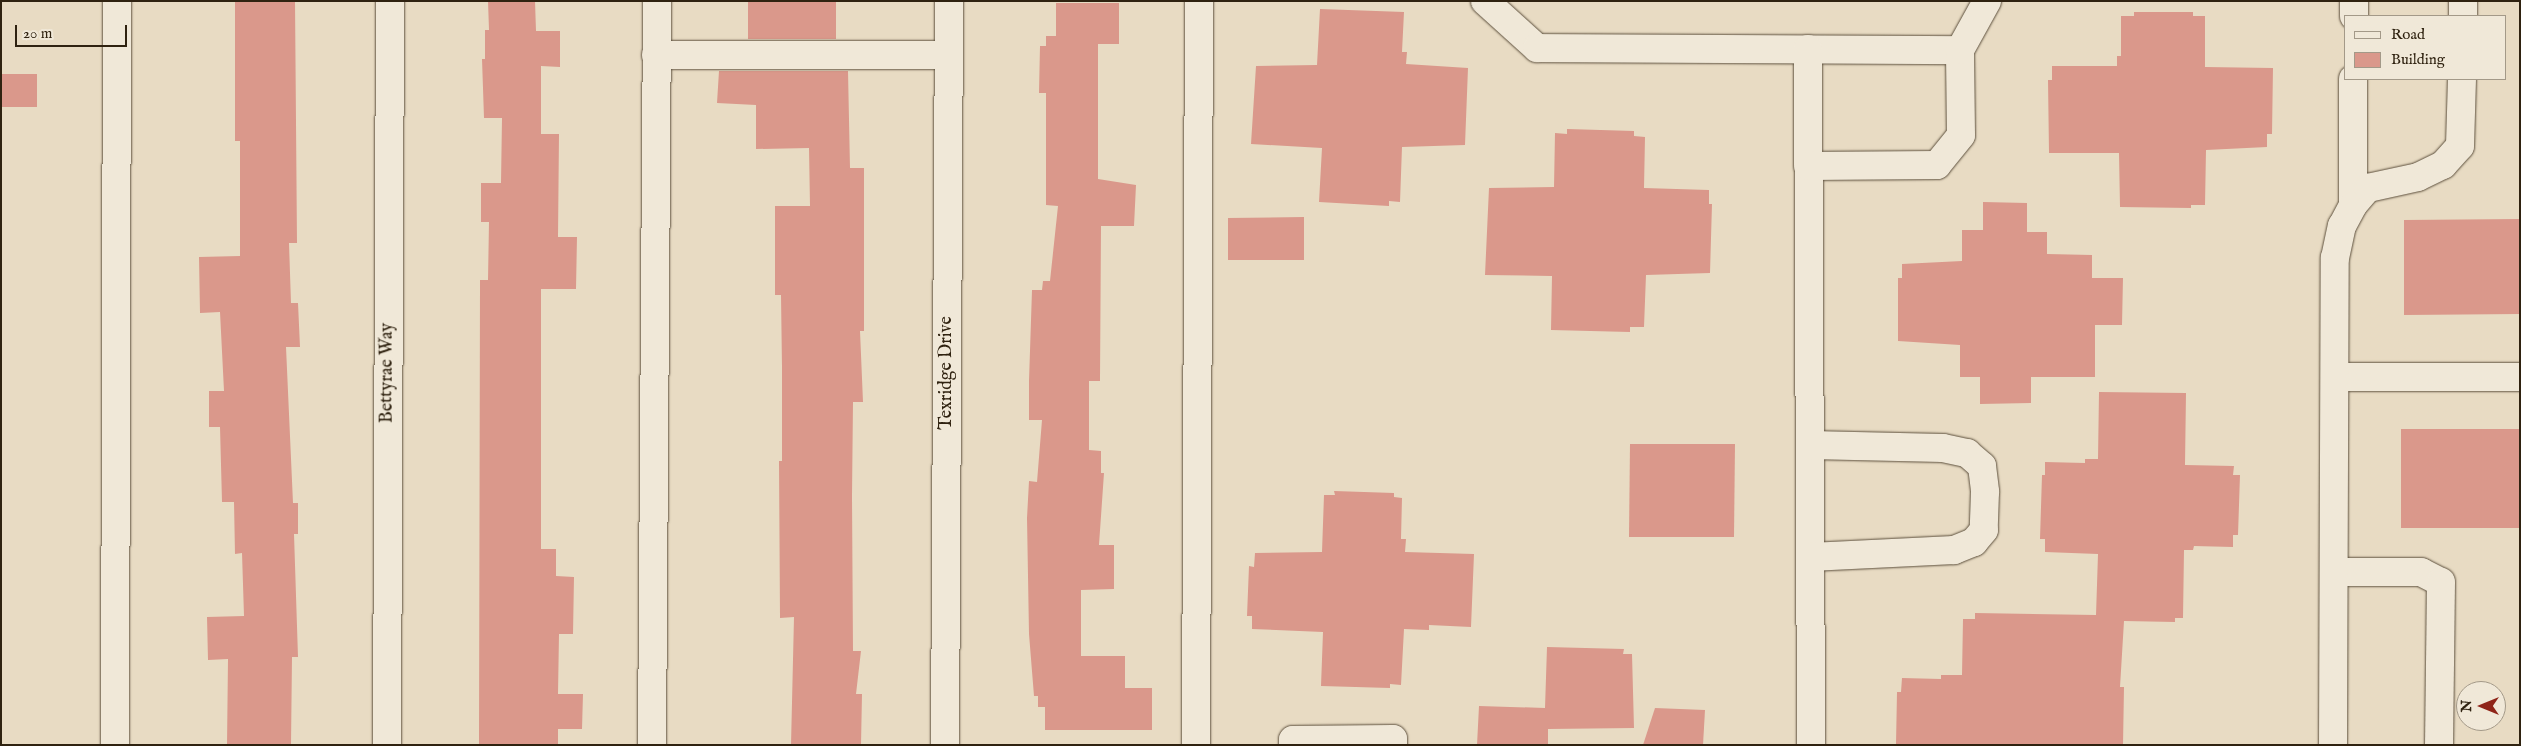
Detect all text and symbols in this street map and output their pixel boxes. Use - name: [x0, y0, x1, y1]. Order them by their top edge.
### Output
- scale bar: [18, 15, 130, 47]
- legend: [2344, 15, 2506, 80]
- text: 20 m: [23, 24, 52, 43]
- text: Road: [2391, 25, 2425, 44]
- text: Building: [2391, 50, 2445, 69]
- street label: Texridge Drive: [936, 316, 958, 430]
- street label: Bettyrae Way: [377, 323, 399, 423]
- north arrow: [2456, 681, 2506, 731]
- text: N: [2458, 700, 2476, 712]

